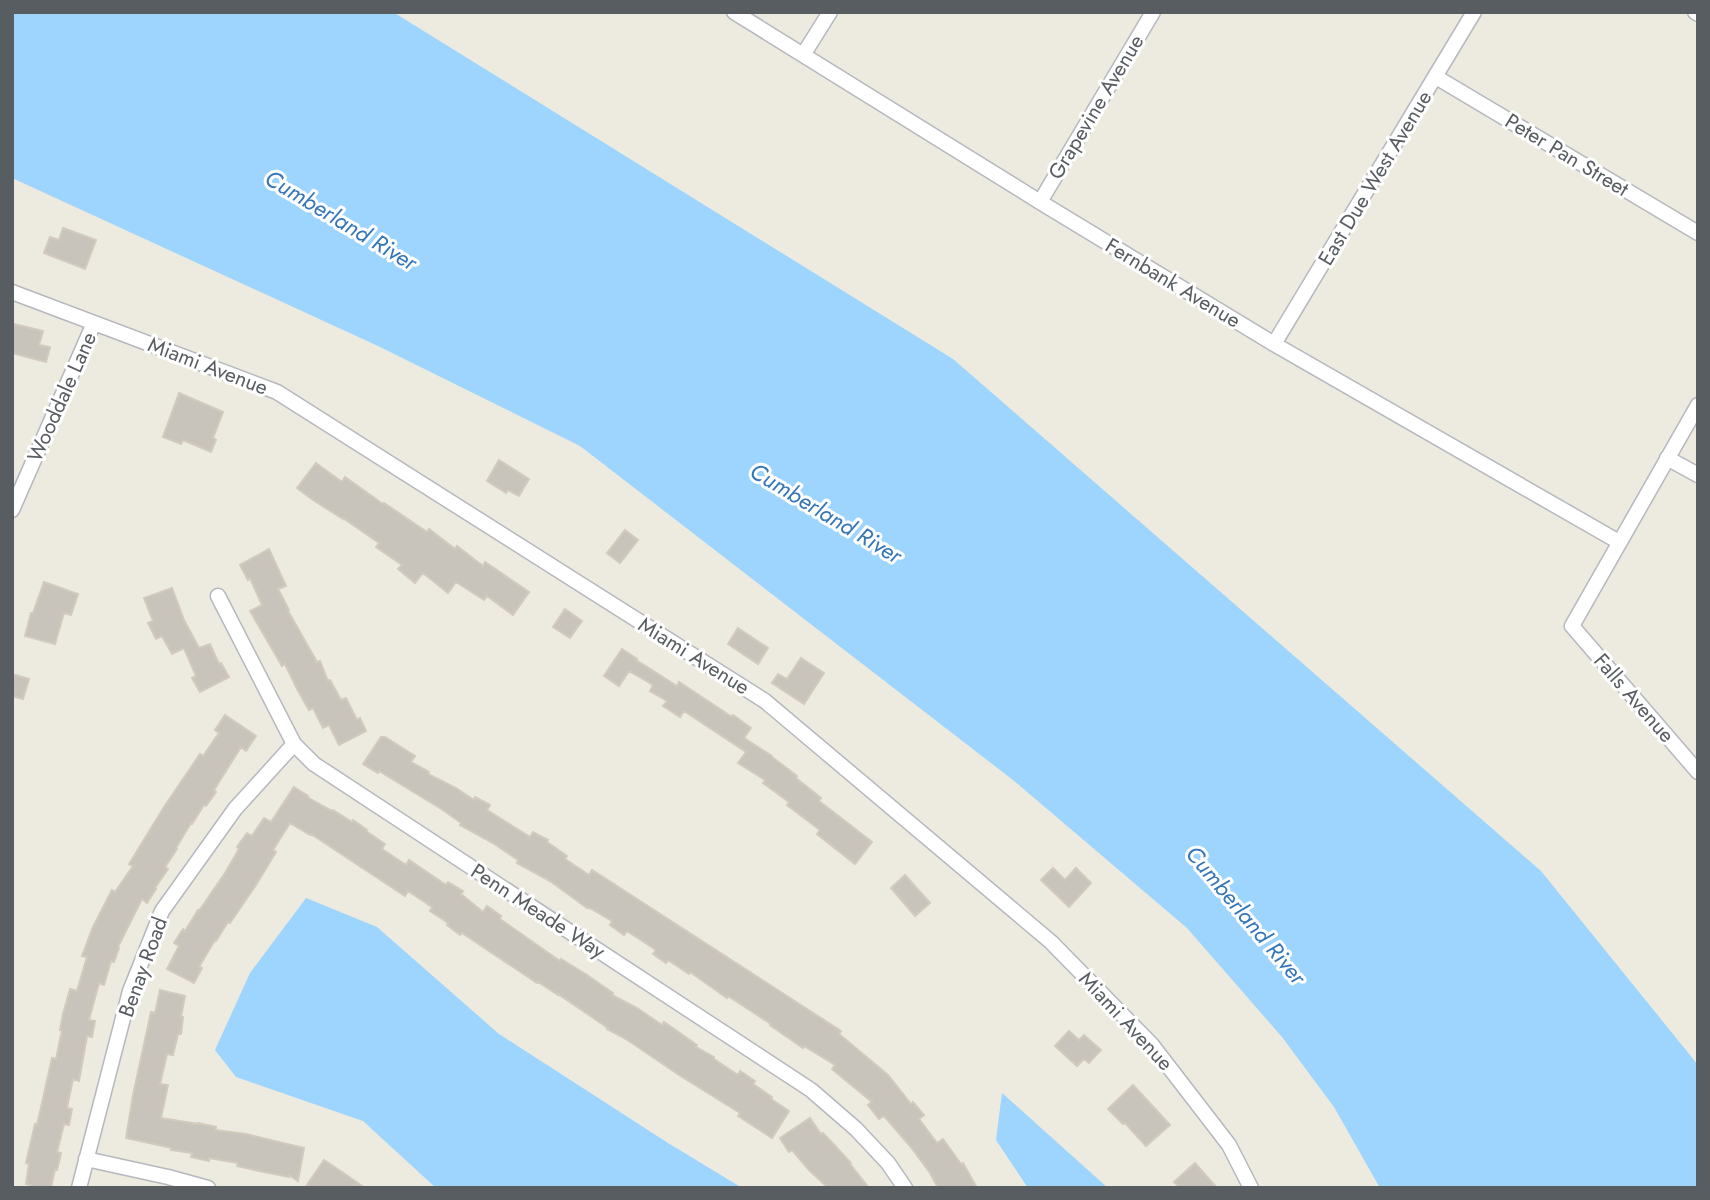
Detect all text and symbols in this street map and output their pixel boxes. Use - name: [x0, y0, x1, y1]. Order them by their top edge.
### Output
- street label: Grapevine Avenue: [1041, 29, 1151, 185]
- street label: East Due West Avenue: [1311, 85, 1439, 271]
- street label: Peter Pan Street: [1500, 106, 1634, 204]
- water label: Cumberland River: [258, 161, 425, 280]
- street label: Fernbank Avenue: [1100, 231, 1246, 335]
- street label: Wooddale Lane: [20, 327, 104, 467]
- street label: Miami Avenue: [144, 329, 272, 403]
- water label: Cumberland River: [743, 454, 910, 573]
- street label: Miami Avenue: [633, 610, 756, 702]
- street label: Falls Avenue: [1587, 647, 1681, 749]
- water label: Cumberland River: [1178, 838, 1315, 993]
- street label: Penn Meade Way: [465, 856, 612, 966]
- street label: Benay Road: [111, 913, 175, 1021]
- street label: Miami Avenue: [1072, 965, 1180, 1077]

